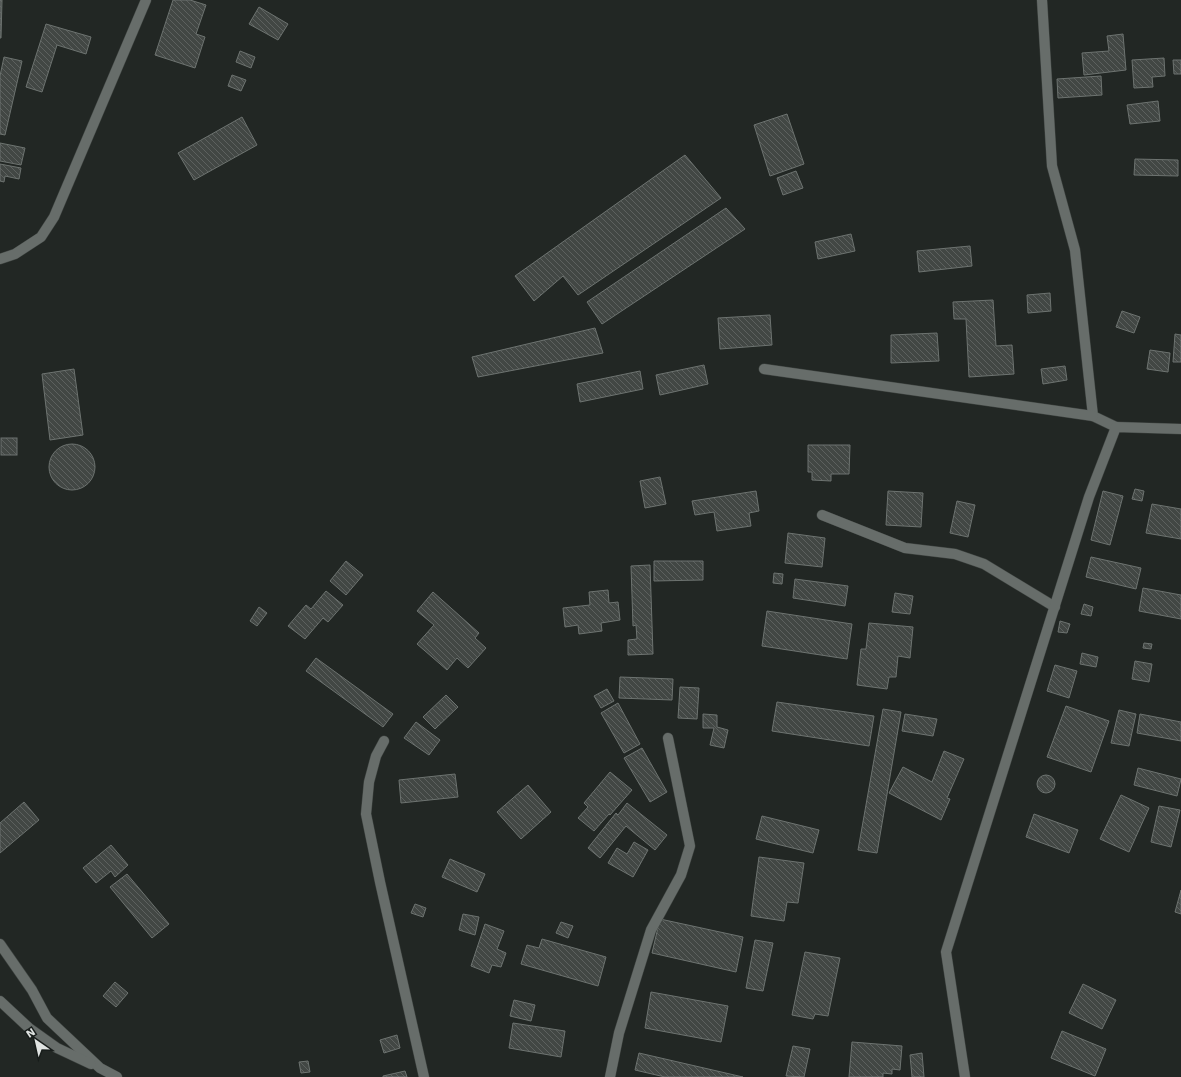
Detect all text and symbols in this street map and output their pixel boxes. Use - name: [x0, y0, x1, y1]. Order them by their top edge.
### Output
- north arrow: [16, 1021, 56, 1061]
- text: N: [24, 1025, 38, 1041]

